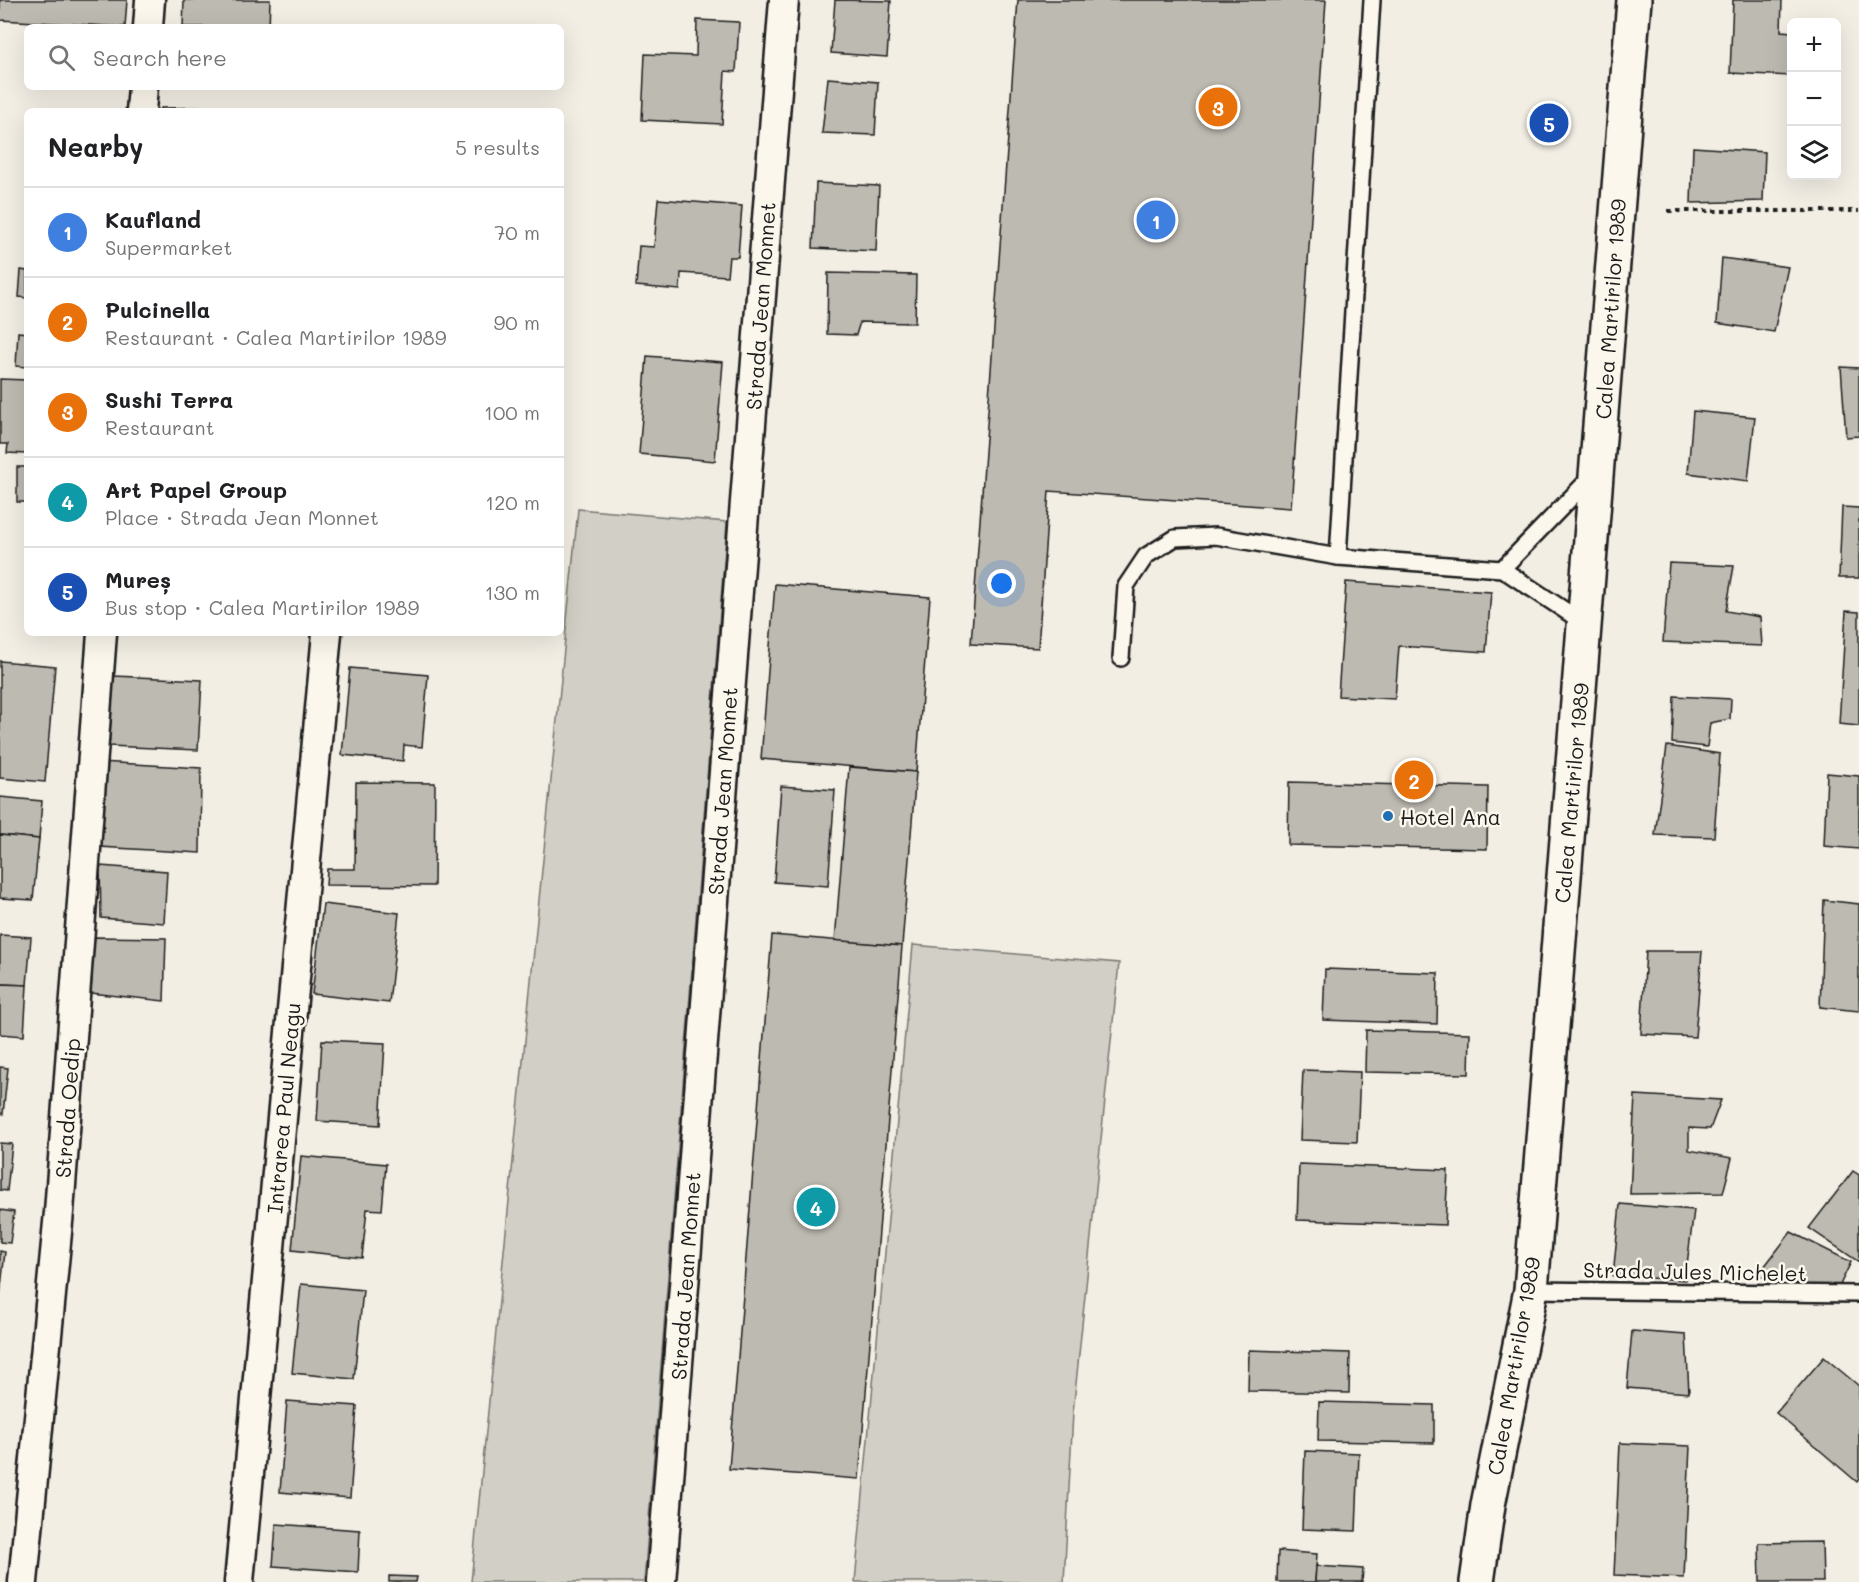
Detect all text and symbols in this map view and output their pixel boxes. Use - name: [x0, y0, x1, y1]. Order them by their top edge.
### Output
- map controls: [1787, 18, 1841, 180]
- button: +: [1787, 18, 1841, 72]
- search box: [24, 24, 564, 90]
- icon: search: [45, 41, 78, 74]
- text: Search here: [93, 43, 227, 72]
- button: −: [1787, 72, 1841, 126]
- pin: 3: [1198, 84, 1238, 130]
- pin: 5: [1530, 100, 1568, 146]
- button: layers: [1787, 126, 1841, 180]
- text: Nearby: [48, 130, 143, 164]
- text: 5 results: [455, 134, 540, 160]
- pin: 1: [1136, 198, 1176, 242]
- street label: Calea Martirilor 1989: [1589, 198, 1631, 420]
- street label: Strada Jean Monnet: [739, 201, 781, 411]
- text: Kaufland: [105, 205, 201, 234]
- text: 1: [63, 219, 72, 245]
- text: 70 m: [494, 219, 540, 245]
- text: Supermarket: [105, 234, 232, 260]
- text: Pulcinella: [105, 295, 210, 324]
- text: 2: [62, 309, 73, 335]
- text: 90 m: [494, 309, 540, 335]
- text: Restaurant · Calea Martirilor 1989: [105, 324, 447, 350]
- text: Sushi Terra: [105, 385, 233, 414]
- text: 3: [62, 399, 74, 425]
- text: 100 m: [484, 399, 540, 425]
- text: Restaurant: [105, 414, 215, 440]
- text: Art Papel Group: [105, 475, 287, 504]
- text: 4: [61, 489, 74, 515]
- text: 120 m: [485, 489, 540, 515]
- text: Place · Strada Jean Monnet: [105, 504, 379, 530]
- text: Mureș: [105, 565, 171, 594]
- your location: [987, 569, 1016, 598]
- text: 5: [62, 579, 73, 605]
- text: 130 m: [485, 579, 540, 605]
- text: Bus stop · Calea Martirilor 1989: [105, 594, 419, 620]
- street label: Calea Martirilor 1989: [1548, 682, 1594, 904]
- street label: Strada Jean Monnet: [701, 686, 743, 896]
- pin: 2: [1394, 758, 1434, 802]
- place label: Hotel Ana: [1400, 803, 1501, 830]
- marker: Hotel Ana: [1381, 809, 1395, 823]
- street label: Intrarea Paul Neagu: [260, 1001, 306, 1215]
- street label: Strada Oedip: [49, 1037, 85, 1179]
- street label: Strada Jean Monnet: [664, 1171, 706, 1381]
- pin: 4: [796, 1184, 836, 1230]
- street label: Calea Martirilor 1989: [1481, 1255, 1545, 1477]
- street label: Strada Jules Michelet: [1583, 1256, 1807, 1286]

